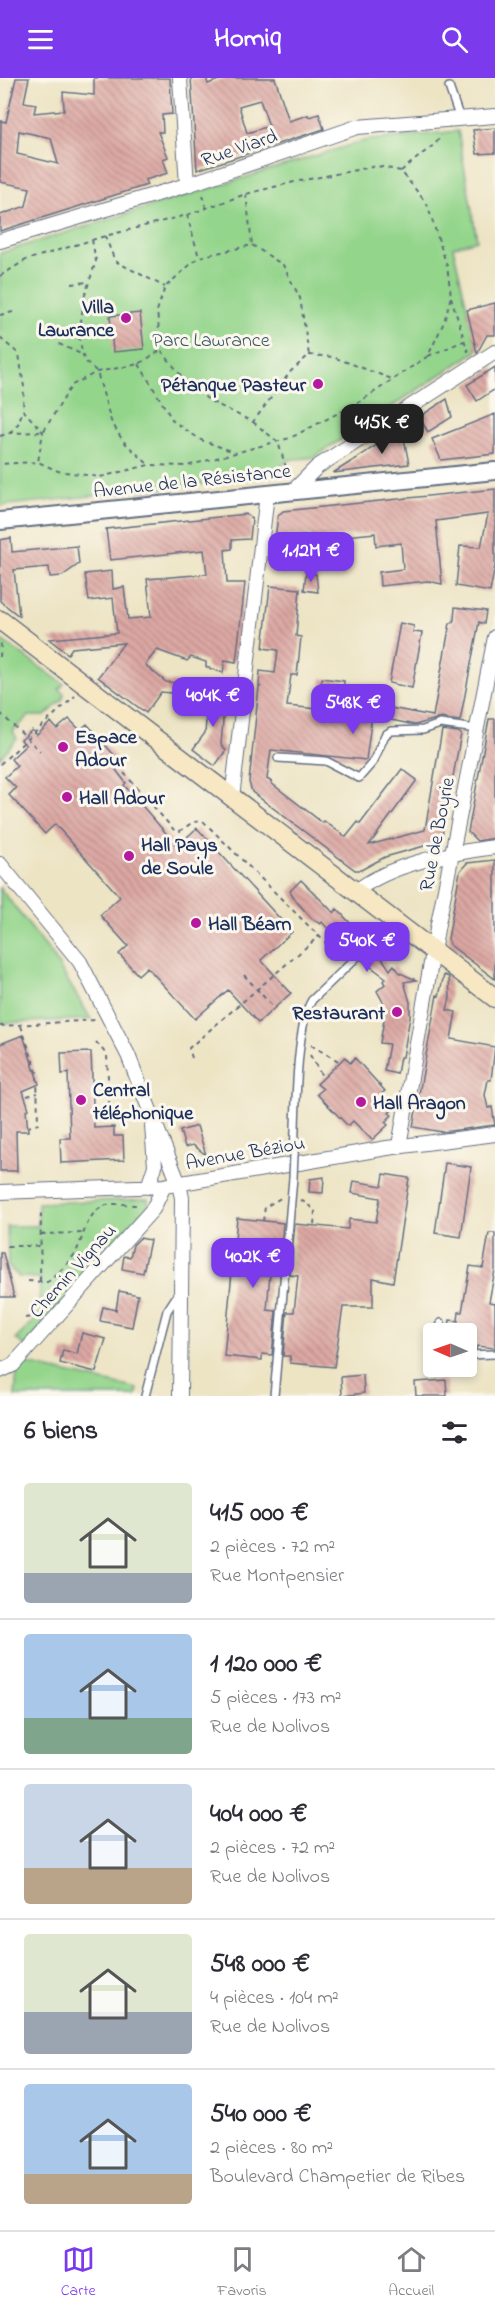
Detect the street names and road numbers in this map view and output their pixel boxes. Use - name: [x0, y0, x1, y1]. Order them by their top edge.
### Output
- street label: Rue Viard: [198, 123, 282, 176]
- street label: Avenue de la Résistance: [92, 458, 292, 507]
- street label: Rue de Boyrie: [413, 775, 464, 894]
- street label: Avenue Béziou: [183, 1130, 308, 1179]
- street label: Chemin Vignau: [23, 1218, 125, 1326]

